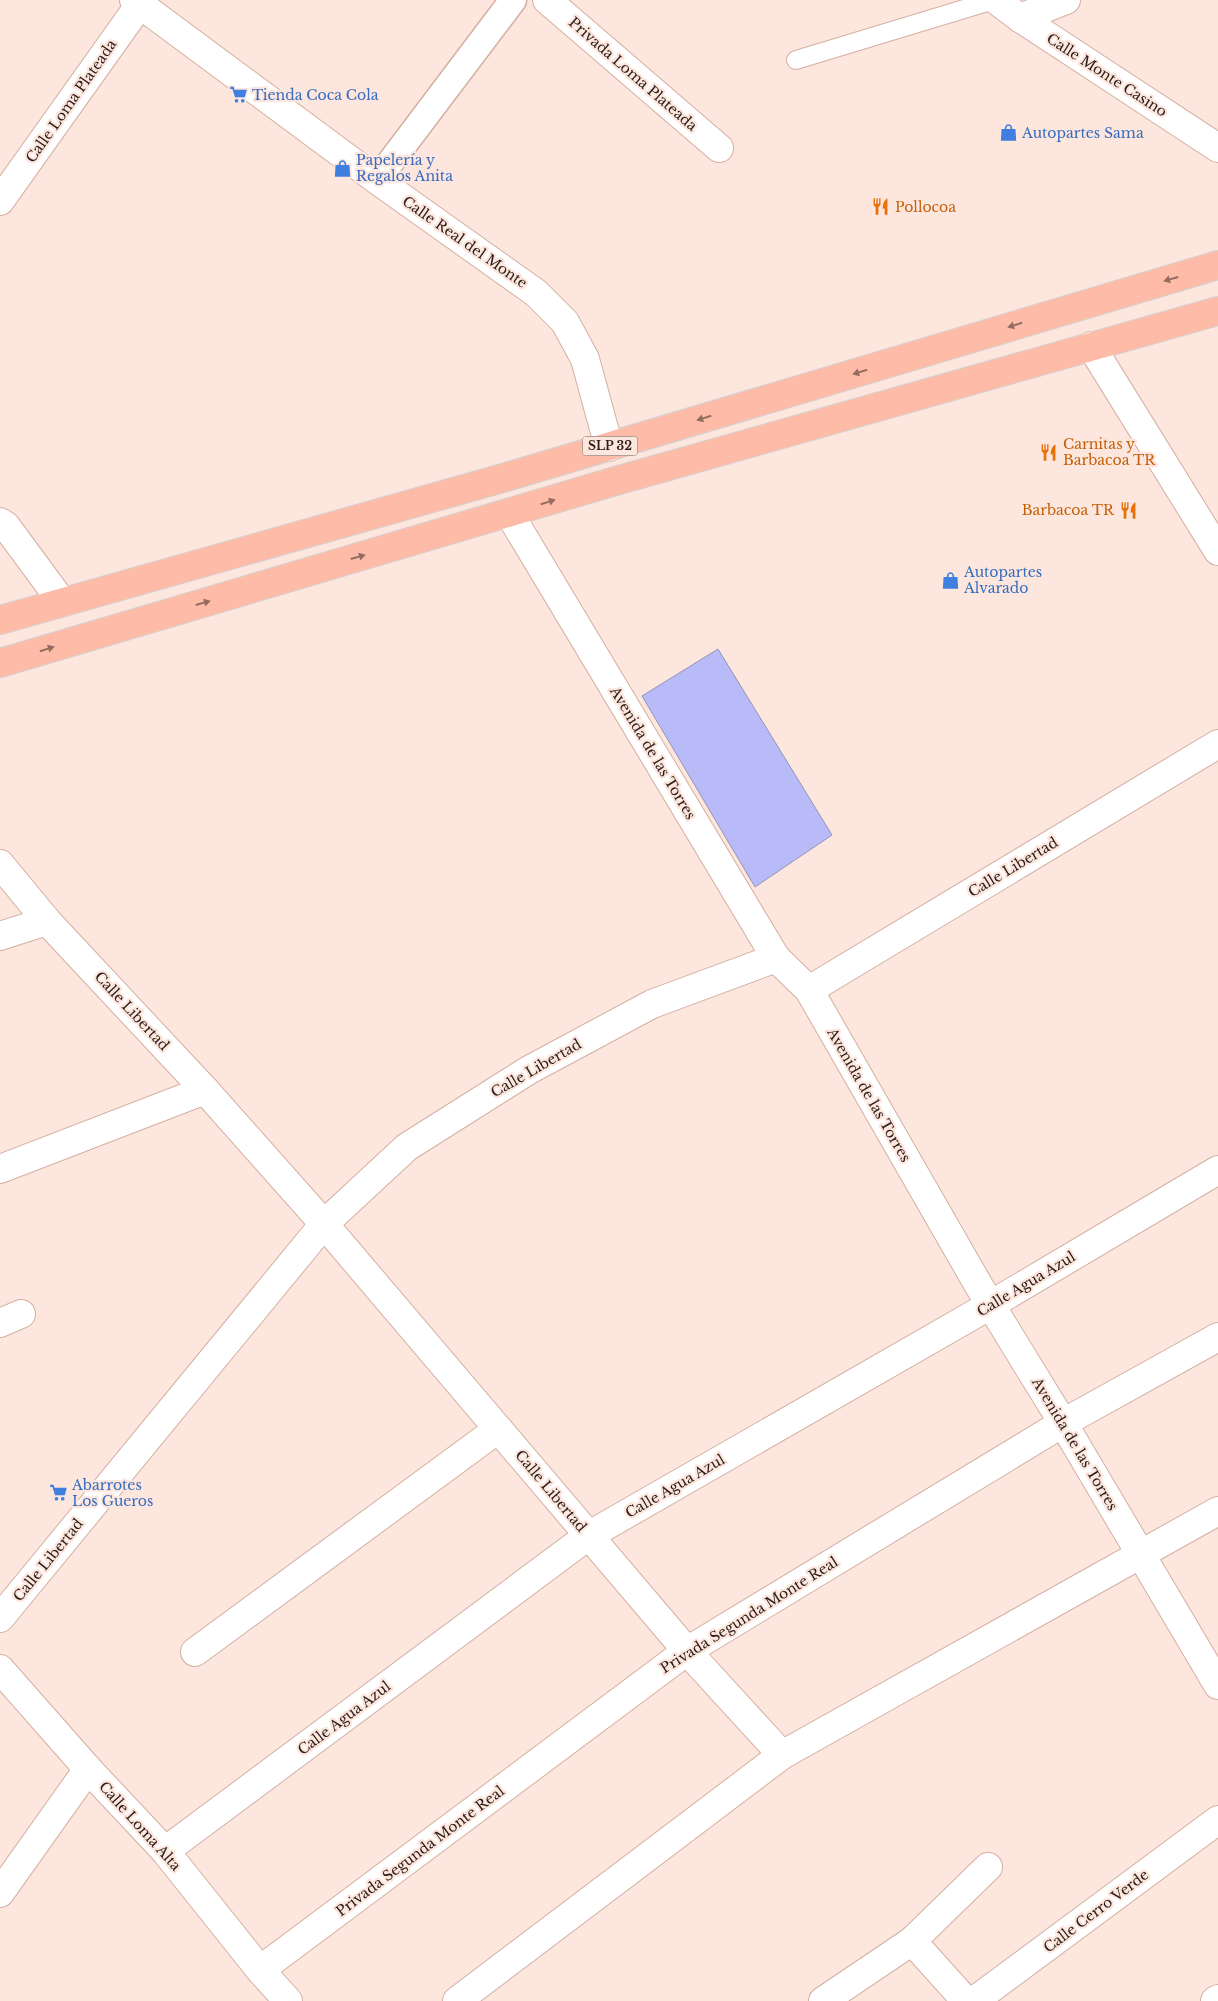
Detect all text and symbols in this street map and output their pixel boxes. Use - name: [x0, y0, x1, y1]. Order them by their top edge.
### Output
- street label: Privada Loma Plateada: [565, 13, 701, 135]
- street label: Calle Monte Casino: [1043, 29, 1171, 121]
- street label: Calle Loma Plateada: [22, 36, 120, 166]
- supermarket icon: Tienda Coca Cola: [228, 85, 248, 105]
- place label: Tienda Coca Cola: [252, 86, 379, 104]
- shop icon: Autopartes Sama: [998, 123, 1018, 143]
- place label: Autopartes Sama: [1021, 124, 1144, 142]
- place label: Papelería y Regalos Anita: [356, 151, 453, 185]
- shop icon: Papelería y Regalos Anita: [332, 158, 352, 178]
- street label: Calle Real del Monte: [399, 192, 531, 292]
- restaurant icon: Pollocoa: [871, 197, 891, 217]
- place label: Pollocoa: [895, 198, 956, 216]
- one-way arrow: [1164, 276, 1179, 284]
- one-way arrow: [1008, 322, 1023, 330]
- one-way arrow: [852, 368, 867, 376]
- one-way arrow: [696, 415, 711, 423]
- place label: Carnitas y Barbacoa TR: [1063, 435, 1156, 469]
- road number: SLP 32: [582, 436, 638, 456]
- restaurant icon: Carnitas y Barbacoa TR: [1039, 442, 1059, 462]
- one-way arrow: [541, 497, 556, 505]
- restaurant icon: Barbacoa TR: [1118, 500, 1138, 520]
- place label: Barbacoa TR: [1022, 501, 1115, 519]
- one-way arrow: [351, 553, 366, 561]
- place label: Autopartes Alvarado: [963, 563, 1042, 597]
- shop icon: Autopartes Alvarado: [940, 570, 960, 590]
- one-way arrow: [195, 599, 210, 607]
- one-way arrow: [39, 645, 54, 653]
- street label: Avenida de las Torres: [606, 682, 700, 823]
- street label: Calle Libertad: [965, 833, 1062, 901]
- street label: Calle Libertad: [91, 968, 174, 1055]
- street label: Avenida de las Torres: [823, 1024, 915, 1165]
- street label: Calle Libertad: [488, 1035, 585, 1101]
- street label: Calle Agua Azul: [973, 1247, 1079, 1320]
- street label: Avenida de las Torres: [1028, 1373, 1122, 1514]
- street label: Calle Libertad: [512, 1446, 591, 1536]
- street label: Calle Agua Azul: [622, 1450, 728, 1522]
- place label: Abarrotes Los Gueros: [71, 1476, 153, 1510]
- supermarket icon: Abarrotes Los Gueros: [48, 1483, 68, 1503]
- street label: Calle Libertad: [9, 1514, 87, 1605]
- street label: Privada Segunda Monte Real: [657, 1553, 842, 1677]
- street label: Calle Agua Azul: [294, 1677, 394, 1759]
- street label: Calle Loma Alta: [95, 1778, 185, 1875]
- street label: Privada Segunda Monte Real: [332, 1782, 508, 1920]
- street label: Calle Cerro Verde: [1040, 1866, 1152, 1956]

